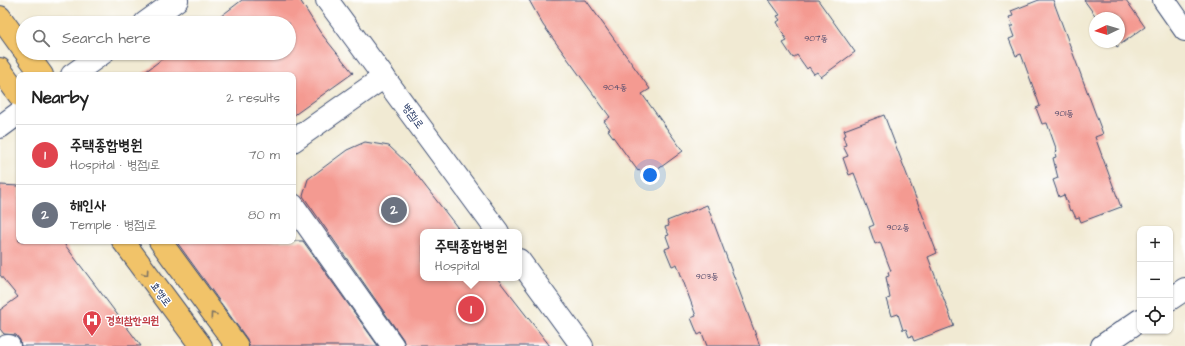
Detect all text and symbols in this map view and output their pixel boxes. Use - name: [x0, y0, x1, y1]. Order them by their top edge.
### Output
- north arrow: [1089, 12, 1125, 48]
- search box: [16, 16, 296, 60]
- icon: search: [30, 27, 52, 49]
- text: Search here: [62, 28, 151, 49]
- house number: 907동: [804, 32, 828, 45]
- house number: 904동: [603, 81, 627, 94]
- text: Nearby: [32, 86, 89, 110]
- text: 2 results: [226, 89, 280, 107]
- street label: 병점1로: [399, 100, 427, 132]
- house number: 901동: [1054, 107, 1074, 120]
- text: 주택종합병원: [70, 135, 142, 156]
- text: 1: [44, 146, 46, 164]
- text: 70 m: [248, 146, 280, 164]
- text: Hospital · 병점1로: [70, 156, 160, 174]
- your location: [640, 165, 660, 185]
- text: 해인사: [70, 195, 106, 216]
- pin: 2: [381, 195, 407, 225]
- text: 2: [41, 206, 49, 224]
- text: 80 m: [248, 206, 280, 224]
- text: Temple · 병점1로: [70, 216, 157, 234]
- house number: 902동: [886, 221, 910, 234]
- map controls: [1137, 226, 1173, 334]
- button: +: [1137, 226, 1173, 262]
- popup: [420, 229, 522, 281]
- text: 주택종합병원: [435, 236, 507, 257]
- text: Hospital: [435, 257, 480, 275]
- button: −: [1137, 262, 1173, 298]
- one-way arrow: [141, 268, 148, 275]
- house number: 903동: [696, 270, 718, 283]
- street label: 효행로: [147, 279, 175, 309]
- pin: 1: [458, 294, 484, 324]
- button: locate: [1137, 298, 1173, 334]
- hospital icon: 경희참한의원: [81, 309, 103, 337]
- one-way arrow: [211, 312, 218, 319]
- place label: 경희참한의원: [106, 313, 159, 328]

